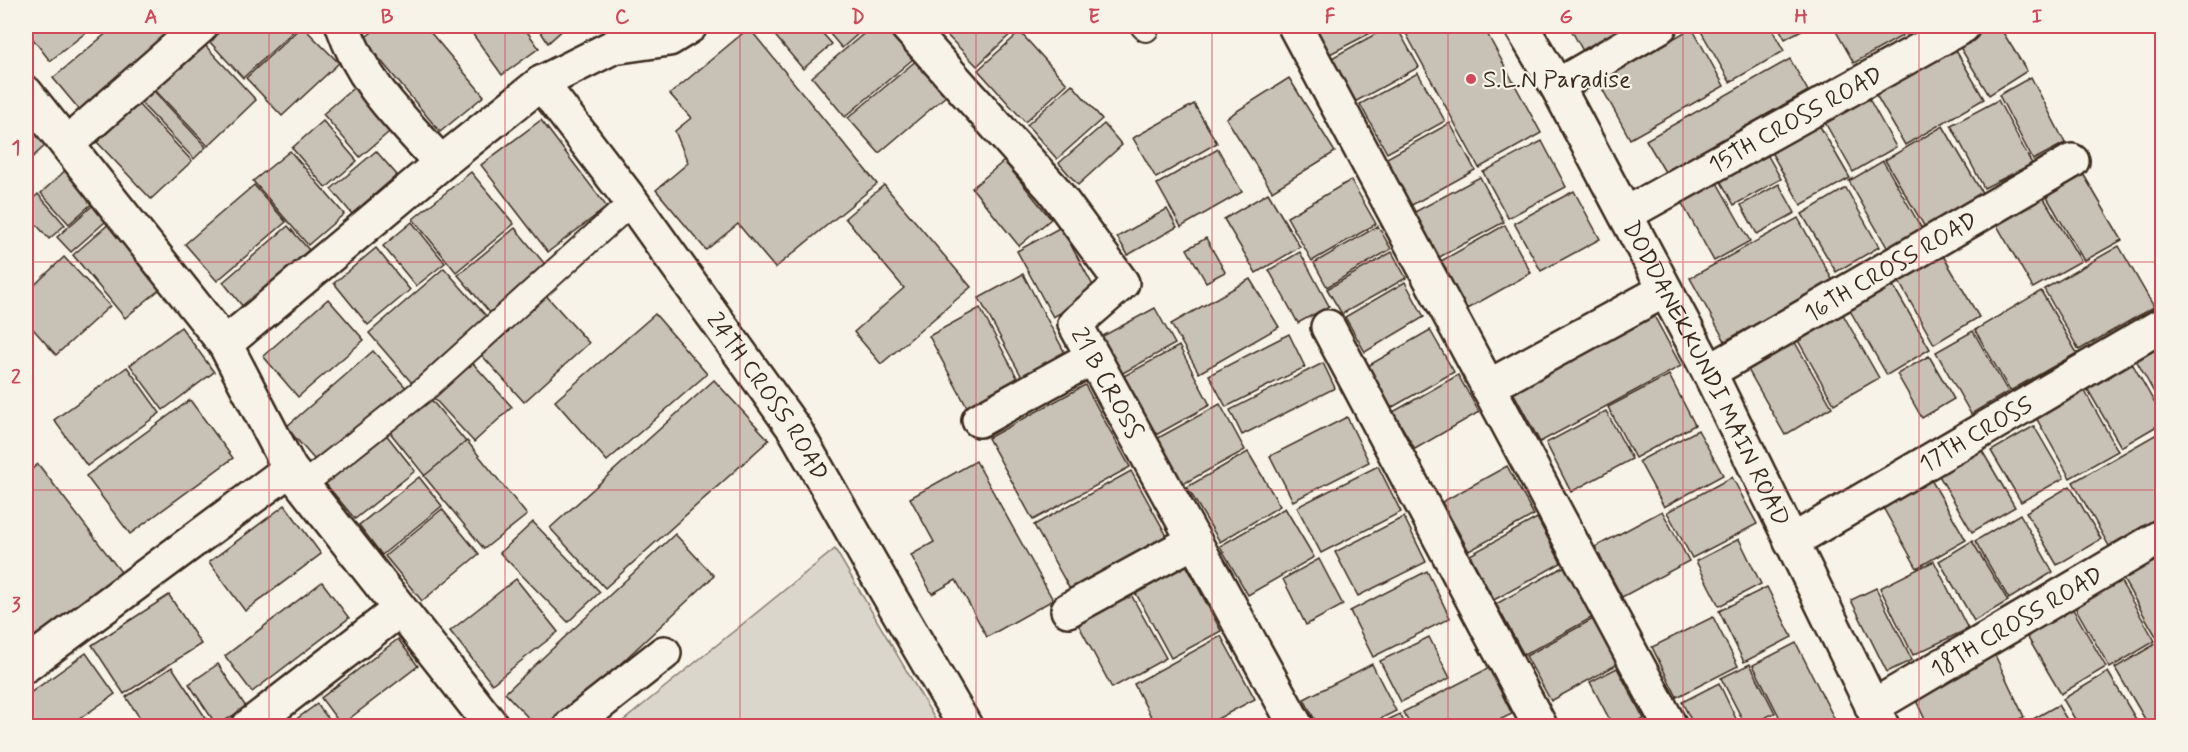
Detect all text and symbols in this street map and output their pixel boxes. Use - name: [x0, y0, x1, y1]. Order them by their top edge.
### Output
- text: A: [144, 4, 158, 31]
- text: B: [381, 4, 394, 31]
- text: C: [615, 4, 630, 31]
- text: D: [851, 4, 865, 31]
- text: E: [1088, 4, 1100, 31]
- text: F: [1325, 4, 1336, 31]
- text: G: [1559, 4, 1573, 31]
- text: H: [1794, 4, 1808, 31]
- text: I: [2032, 4, 2042, 31]
- street label: 15TH CROSS ROAD: [1704, 60, 1889, 182]
- place label: S.L.N Paradise: [1483, 65, 1631, 96]
- marker: S.L.N Paradise: [1464, 72, 1478, 86]
- text: 1: [12, 135, 20, 162]
- street label: 16TH CROSS ROAD: [1799, 205, 1983, 330]
- street label: DODDANEKKUNDI MAIN ROAD: [1615, 216, 1796, 532]
- street label: 24TH CROSS ROAD: [699, 307, 835, 487]
- street label: 21 B CROSS: [1063, 322, 1149, 445]
- text: 2: [11, 364, 21, 391]
- street label: 17TH CROSS: [1914, 390, 2039, 481]
- street label: 18TH CROSS ROAD: [1926, 560, 2109, 686]
- text: 3: [11, 592, 21, 619]

